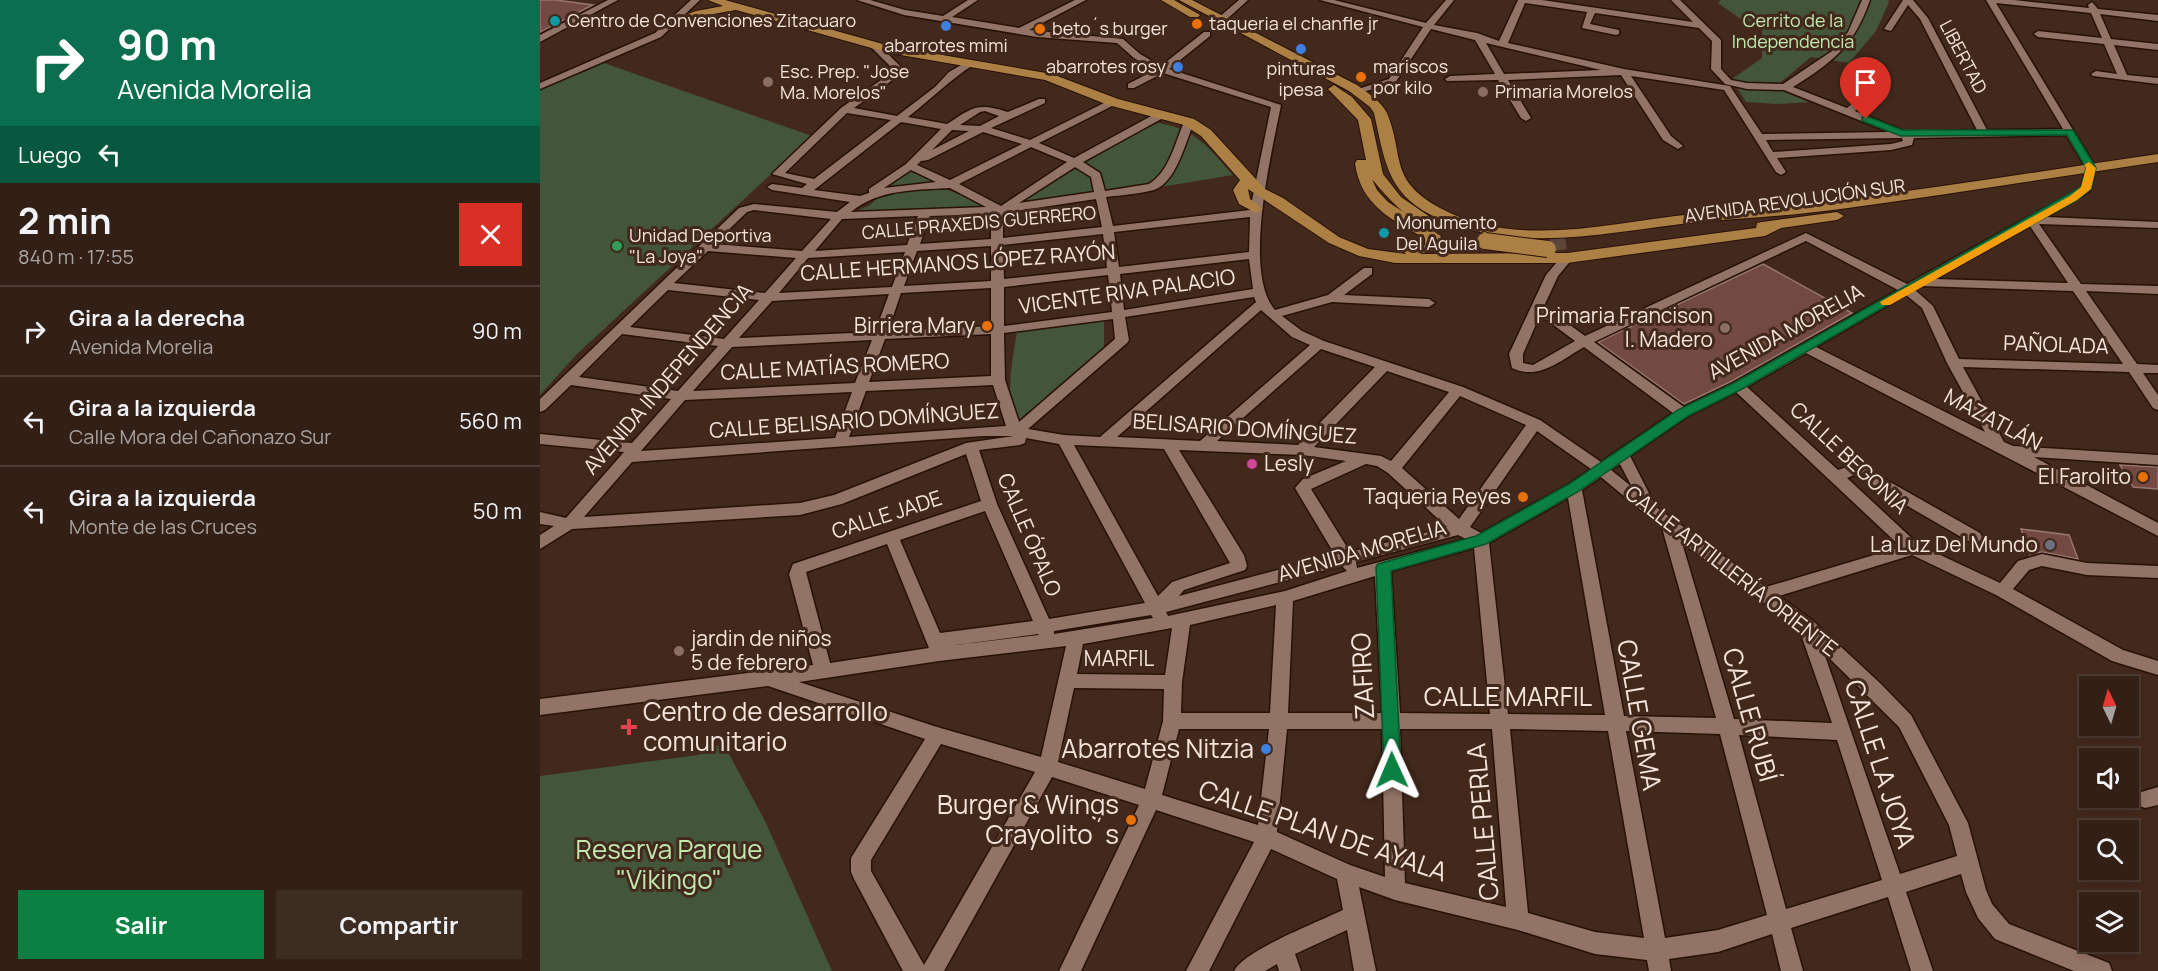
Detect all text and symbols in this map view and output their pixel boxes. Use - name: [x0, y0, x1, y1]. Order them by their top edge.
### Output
- place label: Centro de Convenciones Zitacuaro: [567, 8, 856, 32]
- park label: Cerrito de la Independencia: [1732, 8, 1854, 53]
- place label: taqueria el chanfle jr: [1209, 11, 1379, 35]
- marker: Centro de Convenciones Zitacuaro: [548, 14, 562, 28]
- text: 90 m: [117, 15, 217, 73]
- place label: beto´s burger: [1052, 16, 1168, 40]
- street label: LIBERTAD: [1935, 16, 1993, 97]
- marker: taqueria el chanfle jr: [1190, 17, 1204, 31]
- marker: abarrotes mimi: [939, 19, 953, 33]
- marker: beto´s burger: [1033, 22, 1047, 36]
- icon: right: [18, 24, 96, 102]
- place label: abarrotes mimi: [884, 33, 1008, 57]
- marker: pinturas ipesa: [1294, 42, 1308, 56]
- place label: abarrotes rosy: [1046, 54, 1166, 78]
- place label: mariscos por kilo: [1373, 54, 1448, 99]
- place label: pinturas ipesa: [1266, 56, 1336, 101]
- pin: [1840, 57, 1891, 119]
- place label: Esc. Prep. "Jose Ma. Morelos": [780, 59, 909, 104]
- marker: abarrotes rosy: [1171, 60, 1185, 74]
- icon: arrive: [1849, 66, 1882, 99]
- text: Avenida Morelia: [117, 70, 312, 107]
- marker: mariscos por kilo: [1354, 70, 1368, 84]
- marker: Esc. Prep. "Jose Ma. Morelos": [761, 75, 775, 89]
- place label: Primaria Morelos: [1495, 79, 1633, 103]
- marker: Primaria Morelos: [1476, 85, 1490, 99]
- icon: left: [93, 138, 126, 171]
- text: Luego: [18, 140, 81, 170]
- street label: AVENIDA REVOLUCIÓN SUR: [1683, 173, 1907, 227]
- text: 2 min: [18, 196, 112, 245]
- street label: CALLE PRAXEDIS GUERRERO: [861, 200, 1097, 244]
- button: close: [459, 203, 522, 266]
- place label: Monumento Del Aguila: [1396, 210, 1497, 255]
- place label: Unidad Deportiva "La Joya": [629, 223, 772, 268]
- marker: Monumento Del Aguila: [1377, 226, 1391, 240]
- street label: CALLE HERMANOS LÓPEZ RAYÓN: [799, 237, 1116, 287]
- marker: Unidad Deportiva "La Joya": [610, 239, 624, 253]
- text: 840 m · 17:55: [18, 243, 134, 270]
- street label: VICENTE RIVA PALACIO: [1017, 262, 1237, 320]
- street label: AVENIDA INDEPENDENCIA: [576, 277, 758, 480]
- street label: AVENIDA MORELIA: [1703, 277, 1868, 386]
- place label: Primaria Francison I. Madero: [1536, 301, 1713, 353]
- text: Gira a la derecha: [69, 303, 245, 333]
- place label: Birriera Mary: [854, 311, 975, 339]
- icon: right: [18, 315, 51, 348]
- text: 90 m: [472, 316, 522, 346]
- marker: Birriera Mary: [980, 319, 994, 333]
- marker: Primaria Francison I. Madero: [1718, 321, 1732, 335]
- street label: PAÑOLADA: [2003, 328, 2109, 360]
- text: Avenida Morelia: [69, 333, 213, 360]
- street label: CALLE MATÍAS ROMERO: [720, 346, 950, 386]
- street label: MAZATLÁN: [1940, 382, 2047, 457]
- text: Gira a la izquierda: [69, 393, 256, 423]
- street label: CALLE BEGONIA: [1784, 395, 1915, 519]
- street label: CALLE BELISARIO DOMÍNGUEZ: [708, 396, 1000, 444]
- icon: left: [18, 405, 51, 438]
- text: 560 m: [459, 406, 522, 436]
- street label: BELISARIO DOMÍNGUEZ: [1132, 406, 1358, 450]
- text: Calle Mora del Cañonazo Sur: [69, 423, 331, 450]
- place label: Lesly: [1264, 449, 1314, 477]
- marker: Lesly: [1245, 457, 1259, 471]
- place label: El Farolito: [2038, 462, 2131, 490]
- street label: CALLE ÓPALO: [991, 469, 1068, 600]
- marker: El Farolito: [2136, 470, 2150, 484]
- street label: CALLE ARTILLERÍA ORIENTE: [1619, 478, 1844, 662]
- place label: Taqueria Reyes: [1363, 482, 1511, 510]
- text: Gira a la izquierda: [69, 483, 256, 513]
- street label: CALLE JADE: [828, 483, 945, 545]
- marker: Taqueria Reyes: [1516, 490, 1530, 504]
- icon: left: [18, 495, 51, 528]
- text: 50 m: [473, 496, 522, 526]
- text: Monte de las Cruces: [69, 513, 257, 540]
- street label: AVENIDA MORELIA: [1274, 513, 1449, 587]
- place label: La Luz Del Mundo: [1870, 530, 2038, 558]
- marker: La Luz Del Mundo: [2043, 538, 2057, 552]
- place label: jardin de niños 5 de febrero: [690, 624, 831, 676]
- street label: ZAFIRO: [1342, 632, 1382, 720]
- street label: CALLE GEMA: [1609, 637, 1671, 793]
- marker: jardin de niños 5 de febrero: [672, 644, 686, 658]
- street label: MARFIL: [1084, 644, 1154, 672]
- street label: CALLE RUBÍ: [1715, 644, 1787, 786]
- street label: CALLE LA JOYA: [1837, 675, 1925, 853]
- north arrow: [2079, 676, 2139, 736]
- map controls: [2079, 676, 2139, 952]
- street label: CALLE MARFIL: [1424, 678, 1592, 714]
- place label: Centro de desarrollo comunitario: [643, 693, 888, 759]
- marker: Centro de desarrollo comunitario: [620, 718, 638, 736]
- place label: Abarrotes Nitzia: [1061, 730, 1254, 766]
- position arrow: [1360, 738, 1424, 802]
- marker: Abarrotes Nitzia: [1259, 742, 1273, 756]
- street label: CALLE PERLA: [1457, 742, 1507, 902]
- button: sound: [2079, 748, 2139, 808]
- street label: CALLE PLAN DE AYALA: [1194, 771, 1452, 890]
- place label: Burger & Wings Crayolito´s: [937, 786, 1119, 852]
- marker: Burger & Wings Crayolito´s: [1124, 813, 1138, 827]
- button: search: [2079, 820, 2139, 880]
- park label: Reserva Parque "Vikingo": [576, 831, 762, 897]
- button: Salir: [18, 890, 264, 959]
- button: Compartir: [276, 890, 522, 959]
- button: layers: [2079, 892, 2139, 952]

